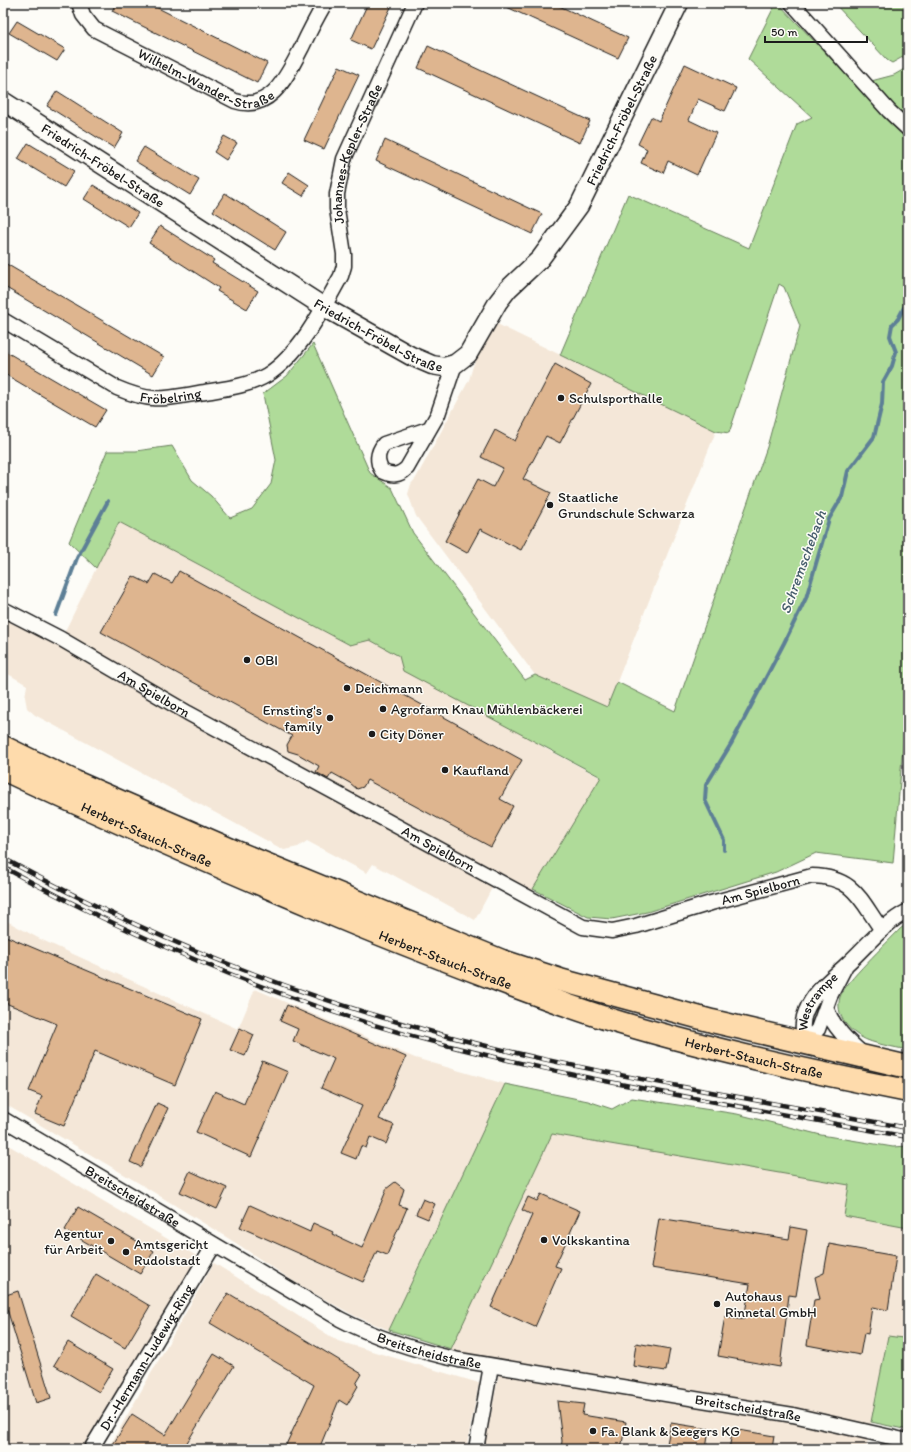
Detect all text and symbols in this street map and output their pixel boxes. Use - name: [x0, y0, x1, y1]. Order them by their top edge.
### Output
- scale bar: [765, 18, 867, 44]
- text: 50 m: [771, 25, 797, 39]
- street label: Wilhelm-Wander-Straße: [135, 45, 278, 112]
- street label: Friedrich-Fröbel-Straße: [583, 52, 661, 188]
- street label: Johannes-Kepler-Straße: [329, 81, 386, 225]
- street label: Friedrich-Fröbel-Straße: [38, 120, 168, 212]
- street label: Friedrich-Fröbel-Straße: [311, 295, 444, 376]
- street label: Fröbelring: [138, 385, 203, 407]
- place label: Schulsporthalle: [569, 390, 663, 407]
- marker: Schulsporthalle: [556, 393, 566, 403]
- place label: Staatliche Grundschule Schwarza: [558, 489, 695, 522]
- marker: Staatliche Grundschule Schwarza: [545, 500, 555, 510]
- water label: Schremschebach: [776, 507, 830, 616]
- place label: OBI: [255, 652, 278, 669]
- marker: OBI: [242, 655, 252, 665]
- street label: Am Spielborn: [115, 666, 193, 721]
- place label: Deichmann: [355, 680, 423, 697]
- marker: Deichmann: [342, 683, 352, 693]
- place label: Agrofarm Knau Mühlenbäckerei: [391, 701, 583, 718]
- place label: Ernsting's family: [263, 702, 322, 735]
- marker: Agrofarm Knau Mühlenbäckerei: [378, 704, 388, 714]
- marker: Ernsting's family: [325, 713, 335, 723]
- place label: City Döner: [380, 726, 444, 743]
- marker: City Döner: [367, 729, 377, 739]
- place label: Kaufland: [453, 762, 509, 779]
- marker: Kaufland: [440, 765, 450, 775]
- street label: Herbert-Stauch-Straße: [78, 799, 215, 871]
- street label: Am Spielborn: [399, 822, 478, 876]
- street label: Am Spielborn: [720, 872, 802, 909]
- street label: Herbert-Stauch-Straße: [376, 927, 515, 994]
- street label: Westrampe: [794, 968, 842, 1031]
- street label: Herbert-Stauch-Straße: [683, 1033, 825, 1083]
- street label: Breitscheidstraße: [82, 1162, 183, 1231]
- place label: Agentur für Arbeit: [44, 1225, 103, 1258]
- place label: Volkskantina: [552, 1232, 631, 1249]
- marker: Volkskantina: [539, 1235, 549, 1245]
- marker: Agentur für Arbeit: [106, 1236, 116, 1246]
- place label: Amtsgericht Rudolstadt: [134, 1236, 208, 1269]
- marker: Amtsgericht Rudolstadt: [121, 1247, 131, 1257]
- street label: Dr.-Hermann-Ludewig-Ring: [96, 1281, 198, 1434]
- place label: Autohaus Rinnetal GmbH: [725, 1288, 817, 1321]
- marker: Autohaus Rinnetal GmbH: [712, 1299, 722, 1309]
- street label: Breitscheidstraße: [375, 1329, 483, 1373]
- street label: Breitscheidstraße: [694, 1391, 803, 1426]
- place label: Fa. Blank & Seegers KG: [601, 1423, 740, 1440]
- marker: Fa. Blank & Seegers KG: [588, 1426, 598, 1436]

